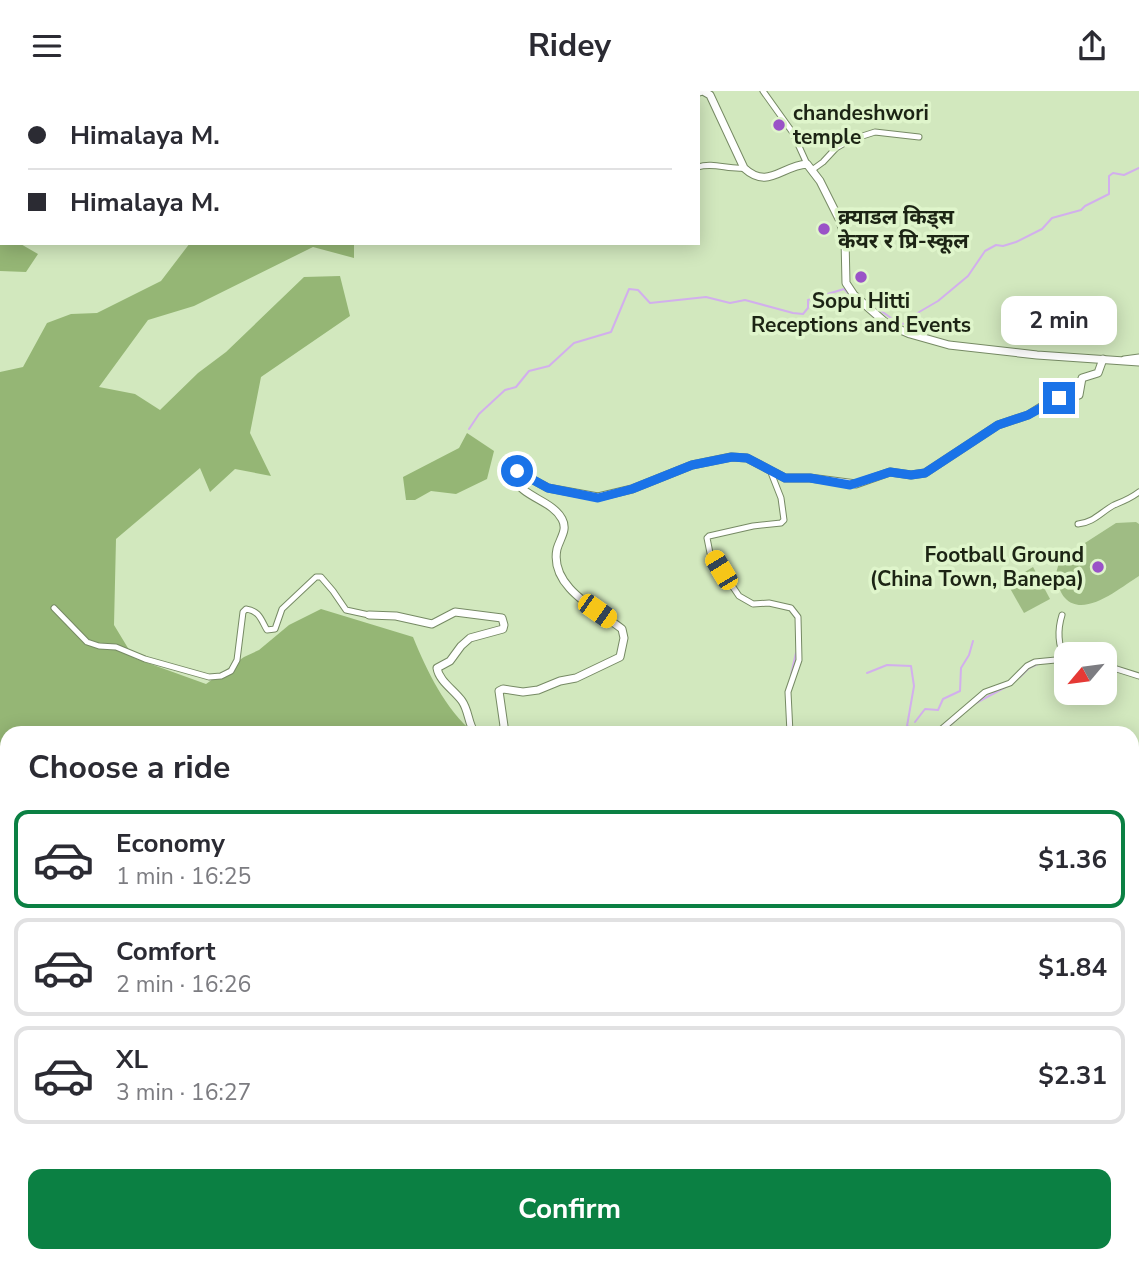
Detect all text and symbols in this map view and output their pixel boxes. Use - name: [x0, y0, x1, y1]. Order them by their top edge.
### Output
- text: Ridey: [528, 24, 611, 67]
- icon: menu: [28, 27, 66, 65]
- icon: share: [1073, 27, 1111, 65]
- place label: chandeshwori temple: [793, 99, 929, 151]
- marker: chandeshwori temple: [771, 117, 787, 133]
- text: Himalaya M.: [70, 118, 220, 153]
- text: Himalaya M.: [70, 185, 220, 220]
- place label: क्र्याडल किड्स केयर र प्रि-स्कूल: [838, 203, 969, 255]
- marker: क्र्याडल किड्स केयर र प्रि-स्कूल: [816, 221, 832, 237]
- marker: Sopu Hitti Receptions and Events: [853, 269, 869, 285]
- place label: Sopu Hitti Receptions and Events: [751, 287, 971, 339]
- callout: 2 min: [1001, 296, 1117, 345]
- text: 2 min: [1029, 305, 1089, 336]
- route end: [1043, 382, 1075, 414]
- route start: [501, 455, 533, 487]
- place label: Football Ground (China Town, Banepa): [870, 541, 1084, 593]
- car: [702, 547, 741, 593]
- marker: Football Ground (China Town, Banepa): [1090, 559, 1106, 575]
- car: [574, 590, 621, 632]
- north arrow: [1054, 642, 1116, 705]
- map controls: [1054, 642, 1117, 705]
- text: Choose a ride: [28, 746, 230, 789]
- text: Economy: [116, 826, 225, 861]
- icon: car: [32, 828, 95, 891]
- text: $1.36: [1038, 842, 1107, 877]
- text: 1 min · 16:25: [116, 861, 251, 892]
- text: Comfort: [116, 934, 216, 969]
- icon: car: [32, 936, 95, 999]
- text: $1.84: [1038, 950, 1107, 985]
- text: 2 min · 16:26: [116, 969, 251, 1000]
- text: XL: [116, 1042, 148, 1077]
- icon: car: [32, 1044, 95, 1107]
- text: $2.31: [1038, 1058, 1107, 1093]
- text: 3 min · 16:27: [116, 1077, 251, 1108]
- button: Confirm: [28, 1169, 1111, 1249]

